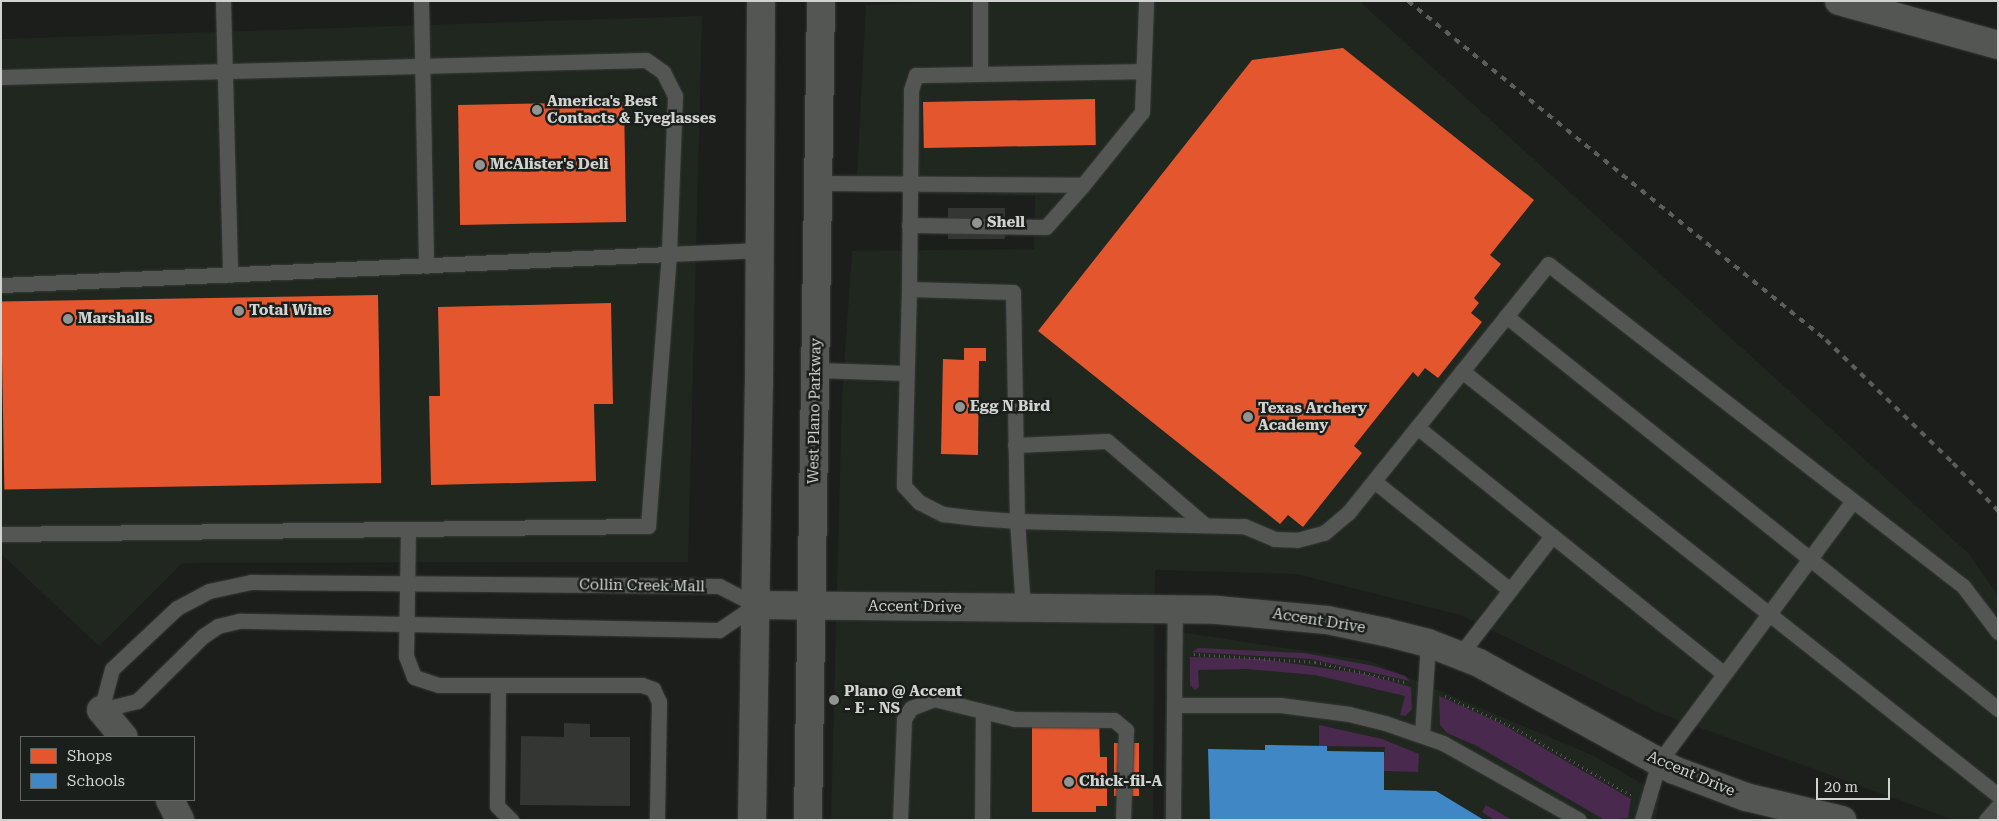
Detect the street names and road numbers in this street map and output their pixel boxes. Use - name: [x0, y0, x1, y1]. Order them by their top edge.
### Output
- street label: West Plano Parkway: [805, 338, 825, 484]
- street label: Collin Creek Mall: [579, 576, 705, 596]
- street label: Accent Drive: [868, 597, 962, 617]
- street label: Accent Drive: [1271, 605, 1367, 637]
- street label: Accent Drive: [1644, 747, 1738, 801]

